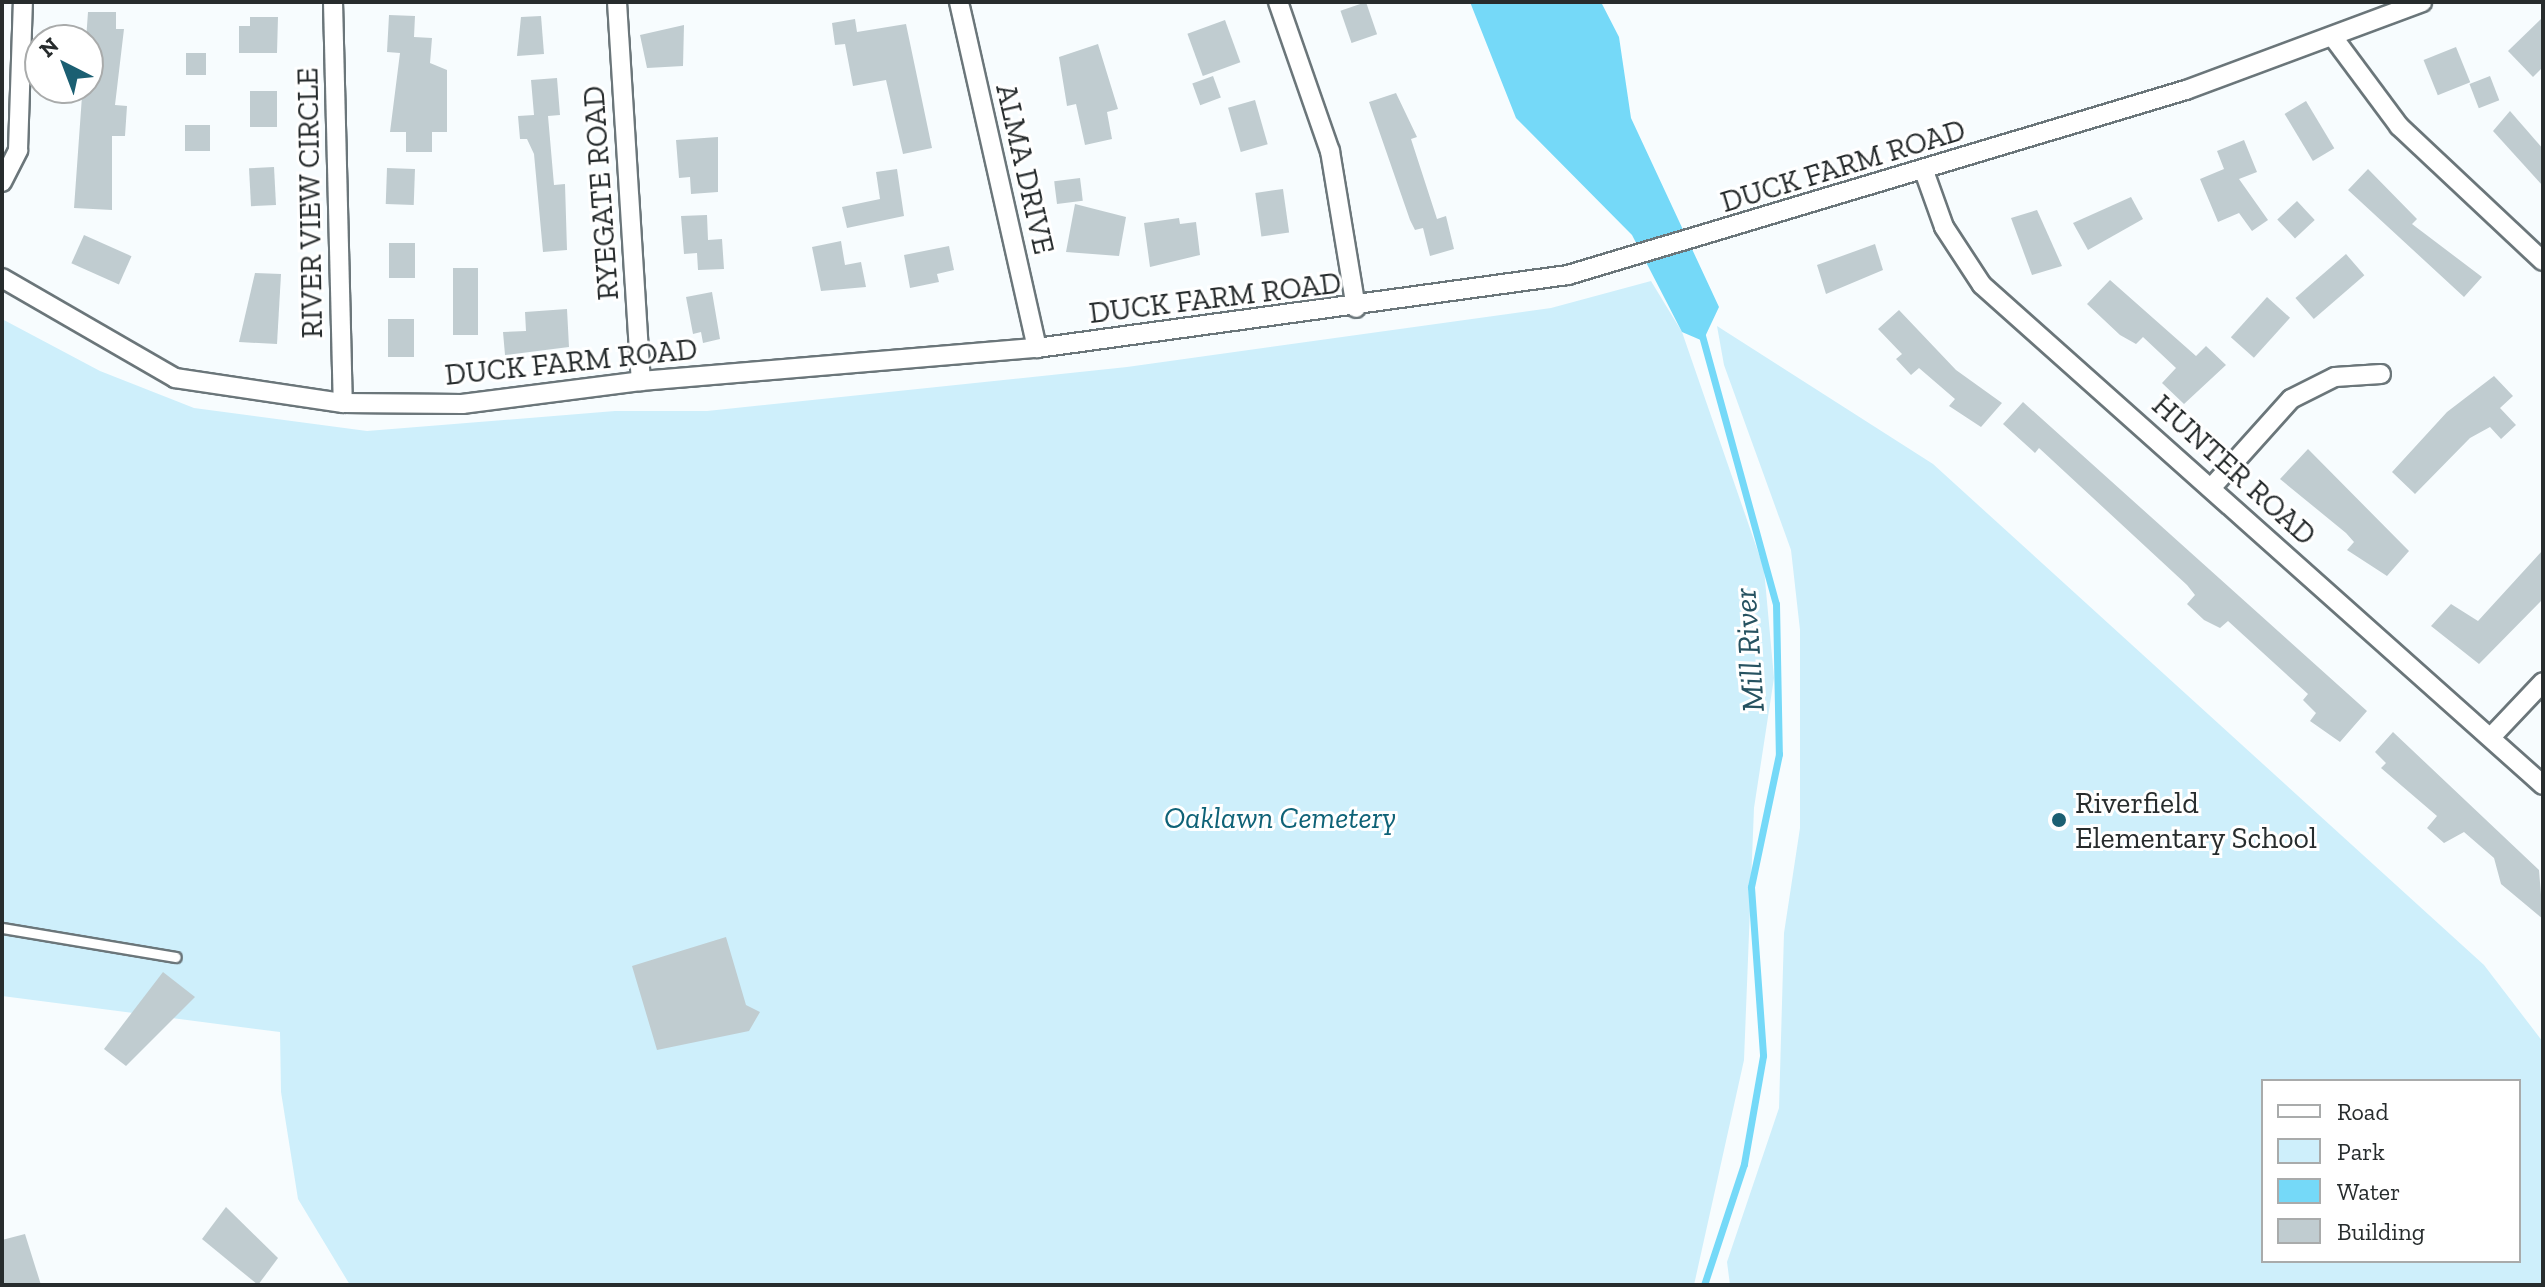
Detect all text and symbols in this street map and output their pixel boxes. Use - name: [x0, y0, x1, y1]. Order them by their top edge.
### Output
- north arrow: [24, 24, 104, 104]
- text: N: [34, 32, 64, 63]
- street label: RIVER VIEW CIRCLE: [290, 66, 330, 340]
- street label: ALMA DRIVE: [988, 80, 1062, 258]
- street label: RYEGATE ROAD: [576, 85, 626, 301]
- street label: DUCK FARM ROAD: [1716, 112, 1970, 220]
- street label: DUCK FARM ROAD: [1087, 265, 1343, 331]
- street label: DUCK FARM ROAD: [443, 331, 699, 393]
- street label: HUNTER ROAD: [2145, 387, 2323, 553]
- water label: Mill River: [1726, 587, 1772, 713]
- place label: Riverfield Elementary School: [2075, 785, 2318, 856]
- park label: Oaklawn Cemetery: [1164, 800, 1396, 836]
- marker: Riverfield Elementary School: [2050, 811, 2068, 829]
- legend: [2261, 1079, 2521, 1263]
- text: Road: [2337, 1097, 2389, 1126]
- text: Park: [2337, 1137, 2385, 1166]
- text: Water: [2337, 1177, 2400, 1206]
- text: Building: [2337, 1217, 2425, 1246]

